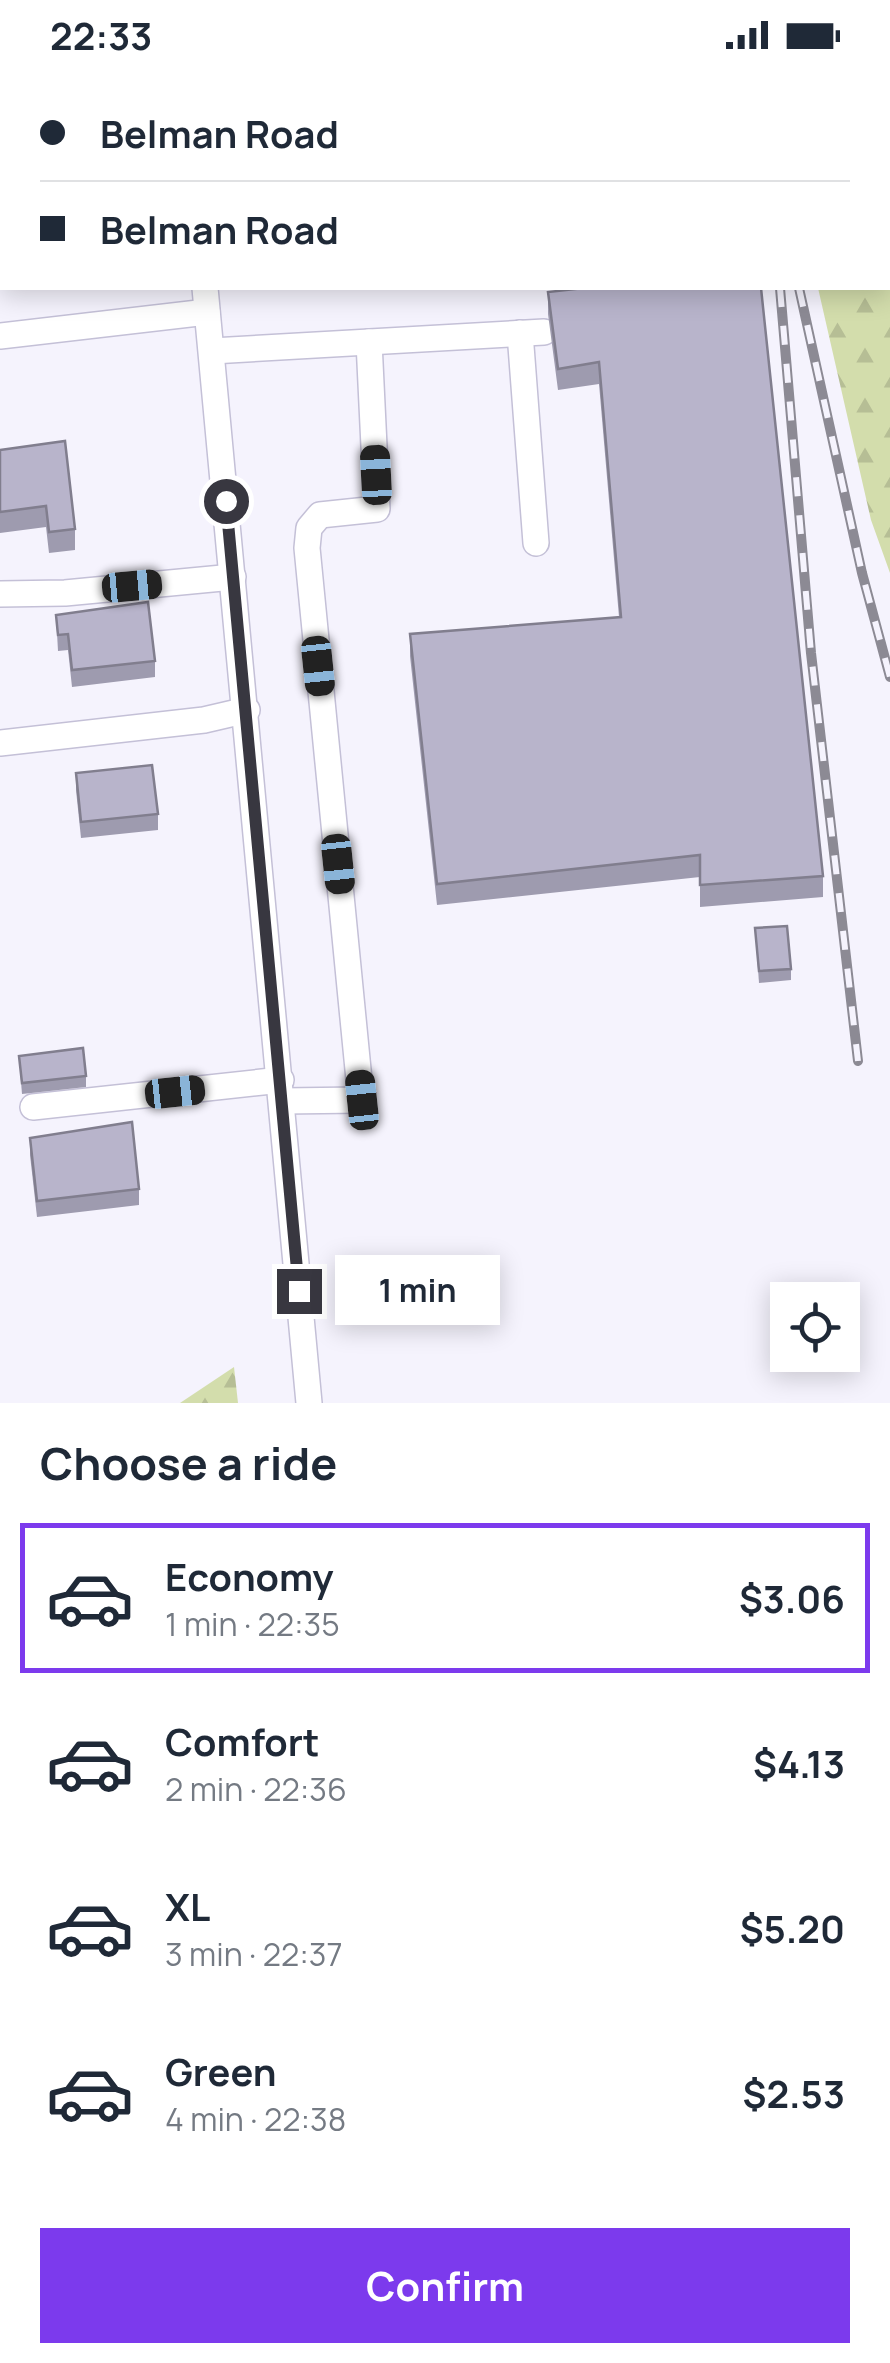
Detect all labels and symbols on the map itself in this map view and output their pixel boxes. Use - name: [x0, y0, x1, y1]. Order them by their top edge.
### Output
- car: [359, 444, 393, 506]
- route start: [204, 479, 249, 524]
- car: [101, 568, 163, 604]
- car: [300, 635, 336, 697]
- car: [320, 833, 356, 895]
- car: [344, 1069, 380, 1131]
- car: [144, 1074, 206, 1110]
- callout: 1 min: [334, 1256, 499, 1326]
- route end: [277, 1269, 322, 1314]

